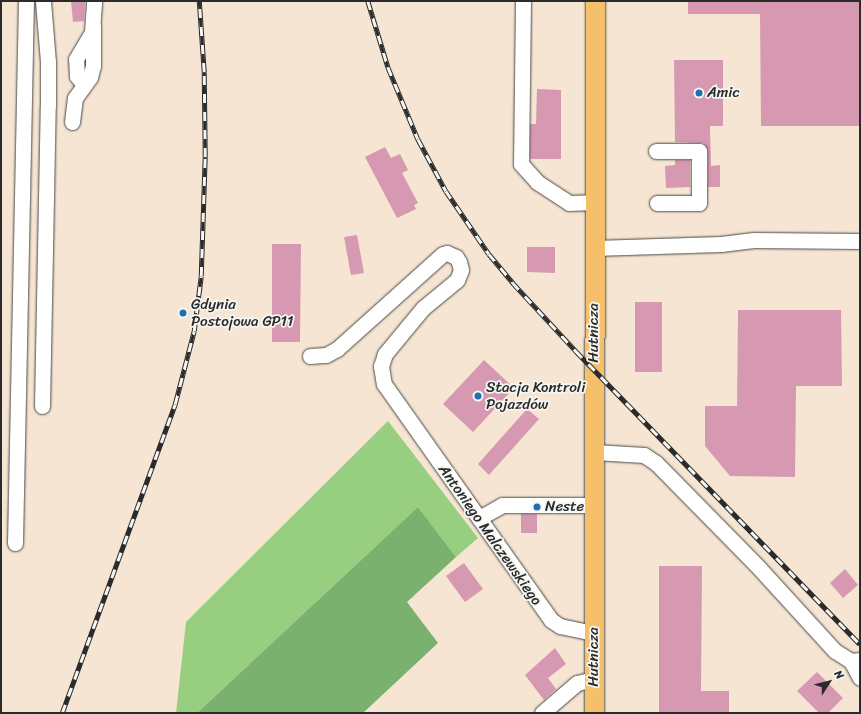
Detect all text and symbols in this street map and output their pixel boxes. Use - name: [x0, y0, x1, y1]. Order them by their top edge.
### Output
- place label: Amic: [707, 84, 740, 102]
- marker: Amic: [694, 88, 704, 98]
- place label: Gdynia Postojowa GP11: [191, 295, 293, 330]
- street label: Hutnicza: [585, 303, 603, 363]
- marker: Gdynia Postojowa GP11: [178, 308, 188, 318]
- place label: Stacja Kontroli Pojazdów: [486, 378, 586, 413]
- marker: Stacja Kontroli Pojazdów: [473, 391, 483, 401]
- street label: Antoniego Malczewskiego: [434, 460, 546, 610]
- place label: Neste: [545, 498, 584, 516]
- marker: Neste: [532, 502, 542, 512]
- street label: Hutnicza: [585, 627, 603, 687]
- north arrow: [809, 662, 849, 702]
- text: N: [829, 666, 849, 683]

